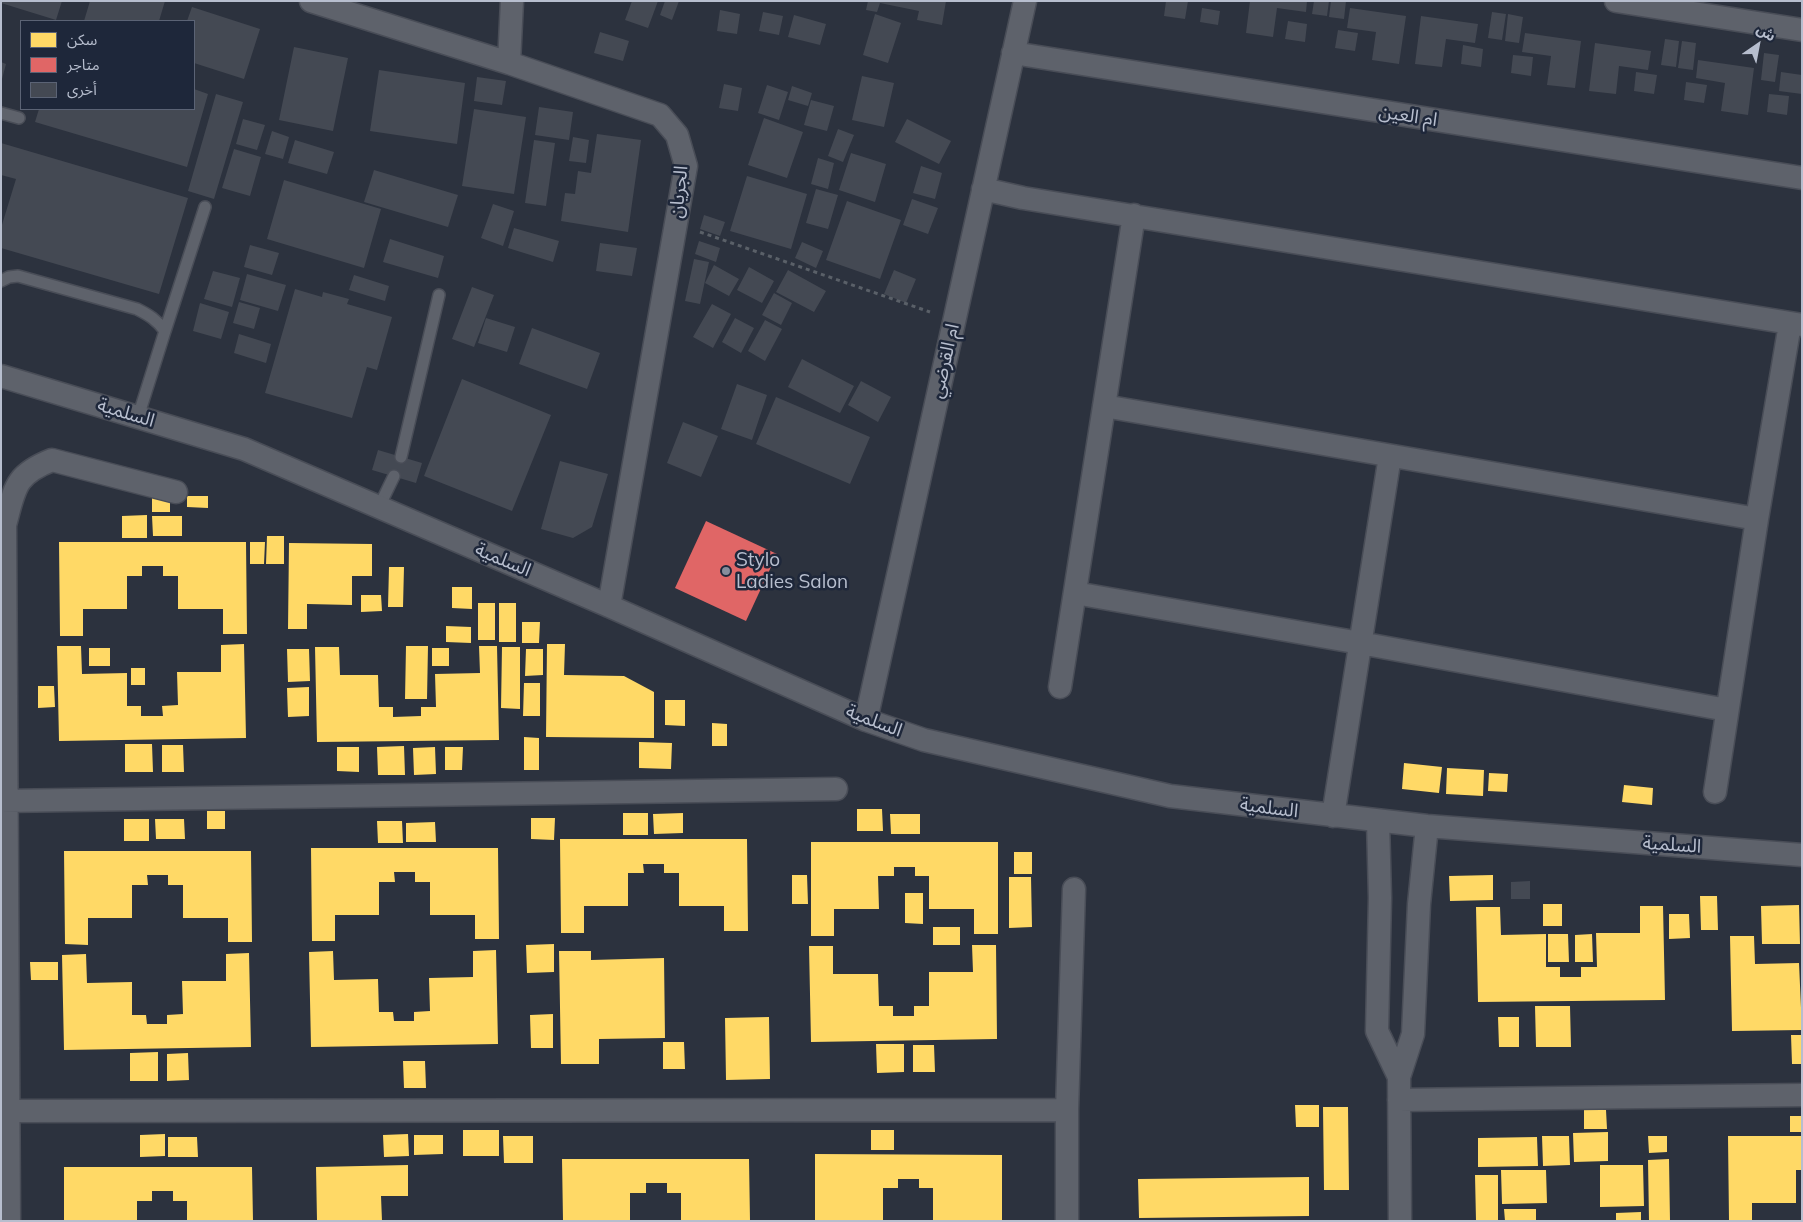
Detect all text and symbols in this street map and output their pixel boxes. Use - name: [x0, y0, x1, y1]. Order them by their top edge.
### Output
- legend: [20, 20, 195, 110]
- north arrow: [1733, 20, 1783, 70]
- text: ش: [1753, 20, 1779, 45]
- text: سكن: [67, 30, 97, 49]
- text: متاجر: [67, 55, 100, 74]
- text: أخرى: [67, 80, 97, 99]
- street label: ام العين: [1377, 100, 1439, 132]
- street label: الجريان: [665, 165, 693, 219]
- street label: ام القرضي: [925, 322, 965, 400]
- street label: السلمية: [95, 394, 157, 432]
- street label: السلمية: [472, 538, 534, 582]
- place label: Stylo Ladies Salon: [736, 549, 848, 593]
- marker: Stylo Ladies Salon: [720, 565, 732, 577]
- street label: السلمية: [843, 700, 905, 742]
- street label: السلمية: [1239, 793, 1299, 823]
- street label: السلمية: [1642, 832, 1702, 858]

